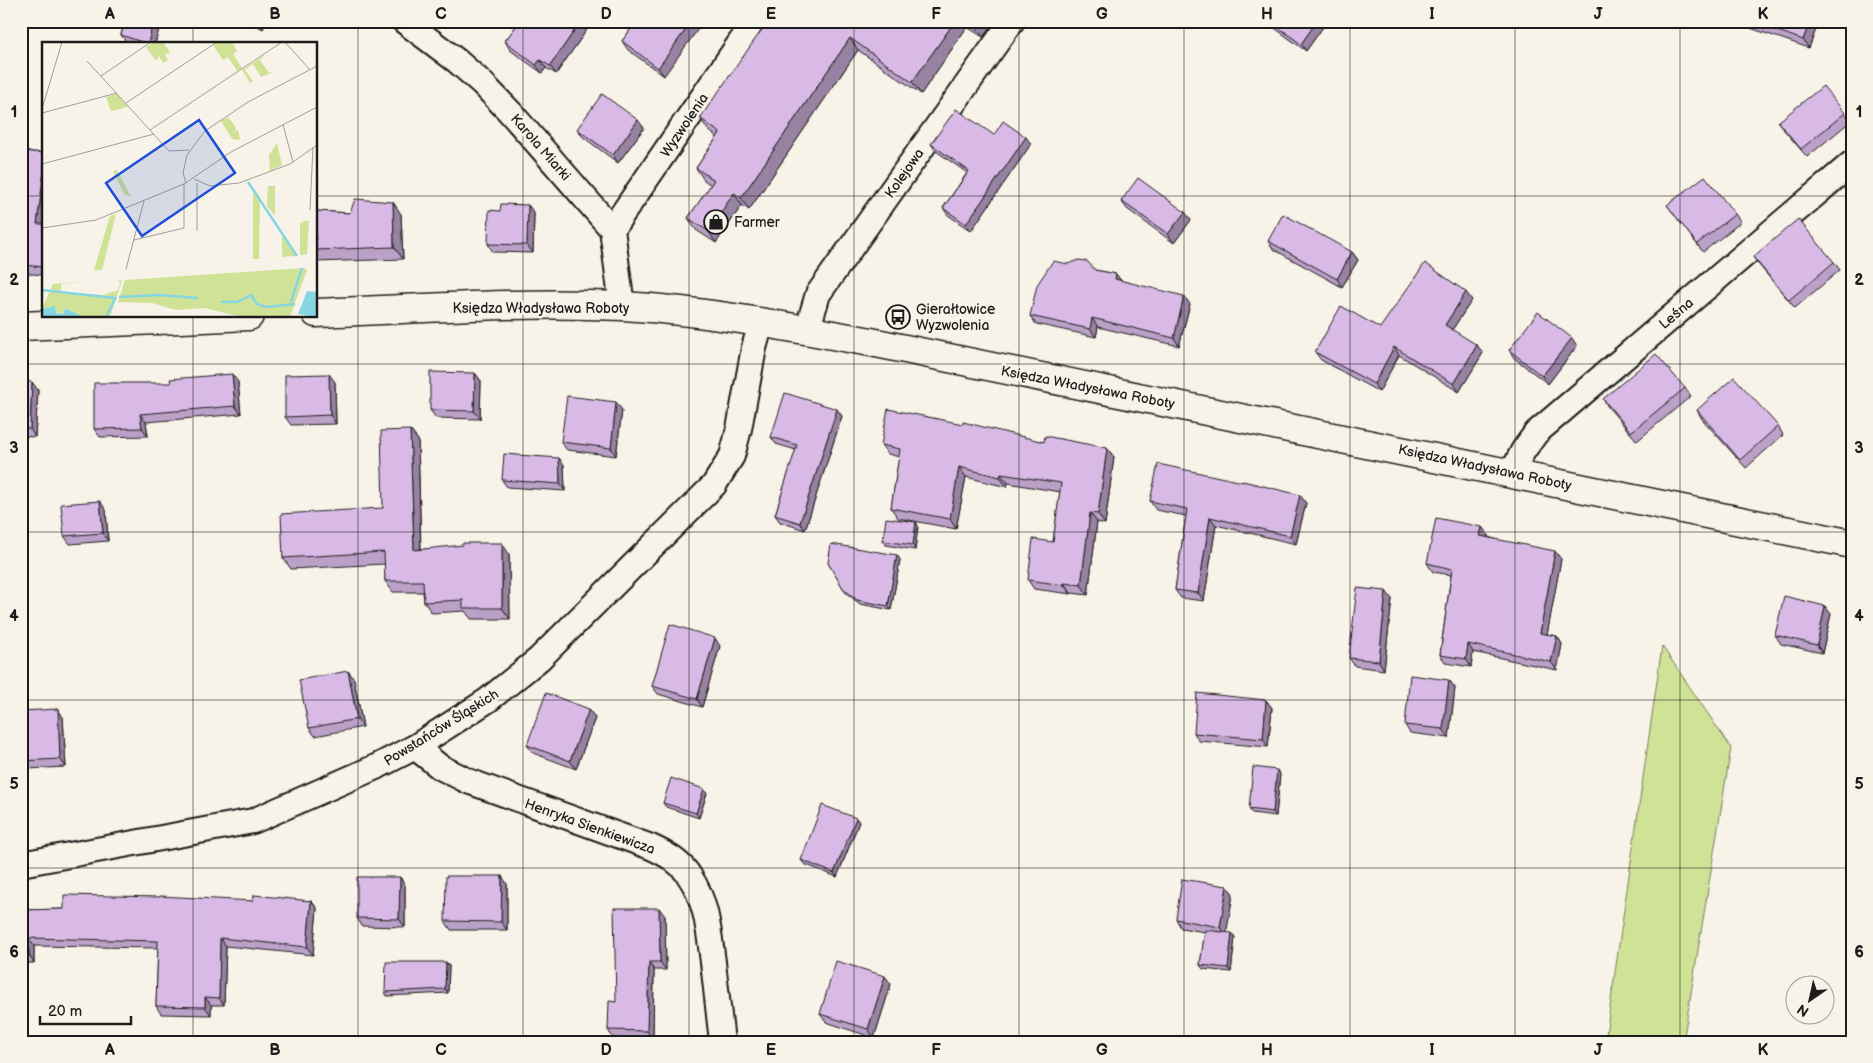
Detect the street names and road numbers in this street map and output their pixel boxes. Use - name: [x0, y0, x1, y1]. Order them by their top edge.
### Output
- street label: Wyzwolenia: [657, 90, 712, 160]
- street label: Karola Miarki: [507, 111, 574, 184]
- street label: Kolejowa: [881, 145, 928, 201]
- street label: Leśna: [1656, 294, 1697, 333]
- street label: Księdza Władysława Roboty: [453, 300, 630, 317]
- street label: Księdza Władysława Roboty: [1000, 362, 1177, 413]
- street label: Księdza Władysława Roboty: [1397, 441, 1574, 494]
- street label: Powstańców Śląskich: [380, 684, 502, 770]
- street label: Henryka Sienkiewicza: [522, 795, 657, 858]

